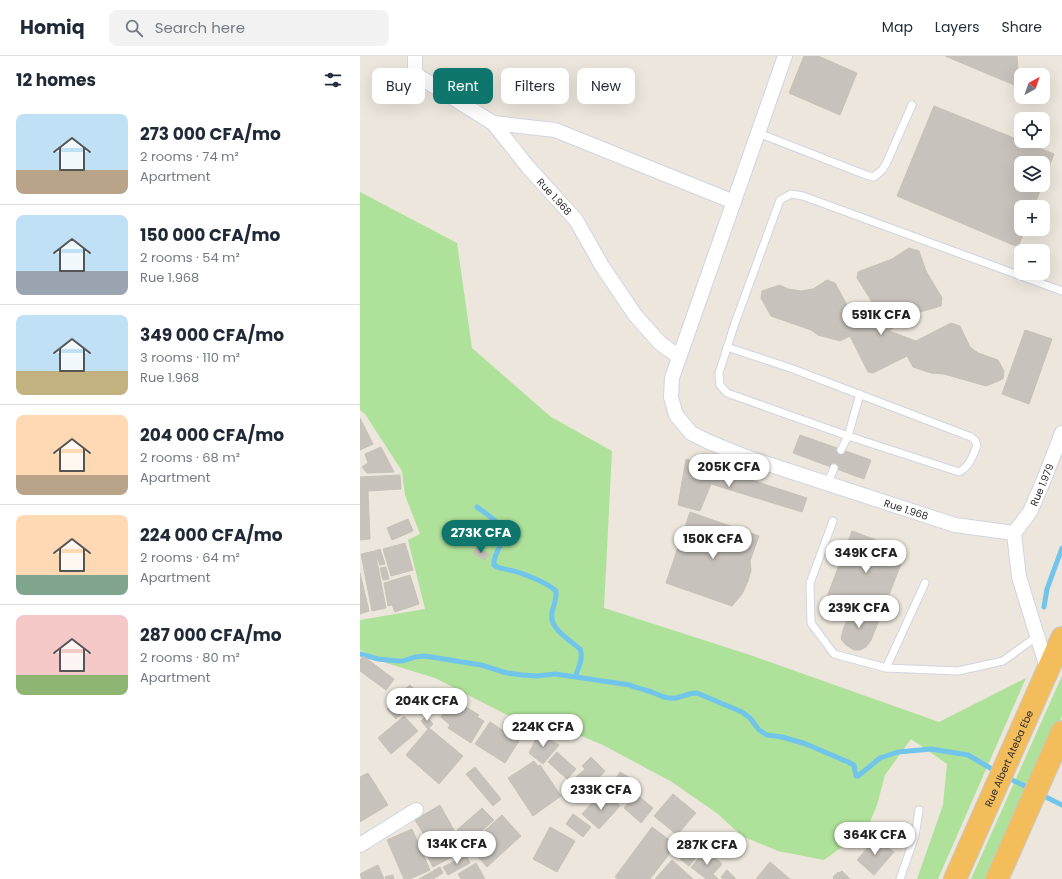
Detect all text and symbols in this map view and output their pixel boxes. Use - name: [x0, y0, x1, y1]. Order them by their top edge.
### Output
- search box: [109, 10, 389, 46]
- text: Homiq: [20, 14, 85, 41]
- icon: search: [123, 17, 145, 39]
- text: Search here: [155, 17, 245, 38]
- text: Map: [882, 17, 913, 37]
- text: Layers: [935, 17, 979, 37]
- text: Share: [1001, 17, 1042, 37]
- text: 12 homes: [16, 68, 96, 92]
- chip: Buy: [372, 68, 425, 104]
- chip: Rent: [433, 68, 493, 104]
- chip: Filters: [501, 68, 569, 104]
- chip: New: [577, 68, 635, 104]
- north arrow: [1014, 68, 1050, 104]
- map controls: [1014, 68, 1050, 280]
- icon: filters: [322, 69, 344, 91]
- button: locate: [1014, 112, 1050, 148]
- text: 273 000 CFA/mo: [140, 122, 281, 146]
- icon: home: [48, 130, 96, 178]
- text: 2 rooms · 74 m²: [140, 147, 239, 166]
- button: layers: [1014, 156, 1050, 192]
- text: Apartment: [140, 167, 210, 186]
- street label: Rue 1.968: [534, 174, 576, 218]
- button: +: [1014, 200, 1050, 236]
- text: 150 000 CFA/mo: [140, 223, 280, 247]
- icon: home: [48, 231, 96, 279]
- button: −: [1014, 244, 1050, 280]
- text: 2 rooms · 54 m²: [140, 248, 240, 267]
- text: Rue 1.968: [140, 268, 199, 287]
- pin: 591K CFA: [840, 302, 922, 336]
- text: 591K CFA: [851, 305, 911, 324]
- text: 349 000 CFA/mo: [140, 323, 284, 347]
- icon: home: [48, 331, 96, 379]
- text: 3 rooms · 110 m²: [140, 348, 240, 367]
- text: Rue 1.968: [140, 368, 199, 387]
- text: 204 000 CFA/mo: [140, 423, 284, 447]
- icon: home: [48, 431, 96, 479]
- text: 2 rooms · 68 m²: [140, 448, 240, 467]
- pin: 205K CFA: [688, 454, 770, 488]
- text: 205K CFA: [698, 457, 760, 476]
- street label: Rue 1.979: [1026, 461, 1057, 508]
- text: Apartment: [140, 468, 210, 487]
- street label: Rue 1.968: [882, 495, 930, 523]
- pin: 273K CFA: [440, 520, 522, 554]
- text: 224 000 CFA/mo: [140, 523, 283, 547]
- text: 273K CFA: [451, 523, 511, 542]
- pin: 150K CFA: [672, 526, 754, 560]
- text: 150K CFA: [683, 529, 743, 548]
- icon: home: [48, 531, 96, 579]
- pin: 349K CFA: [825, 540, 907, 574]
- text: 349K CFA: [834, 543, 898, 562]
- text: 2 rooms · 64 m²: [140, 548, 240, 567]
- text: Apartment: [140, 568, 210, 587]
- pin: 239K CFA: [818, 595, 900, 629]
- text: 239K CFA: [828, 598, 890, 617]
- text: 287 000 CFA/mo: [140, 623, 282, 647]
- icon: home: [48, 631, 96, 679]
- text: 2 rooms · 80 m²: [140, 648, 240, 667]
- text: Apartment: [140, 668, 210, 687]
- pin: 204K CFA: [386, 688, 468, 722]
- text: 204K CFA: [395, 691, 459, 710]
- street label: Rue Albert Ateba Ebe: [981, 708, 1037, 809]
- pin: 224K CFA: [502, 714, 584, 748]
- text: 224K CFA: [512, 717, 574, 736]
- pin: 233K CFA: [560, 777, 642, 811]
- text: 233K CFA: [570, 780, 632, 799]
- pin: 364K CFA: [834, 822, 916, 856]
- text: 364K CFA: [843, 825, 907, 844]
- pin: 134K CFA: [416, 831, 498, 865]
- pin: 287K CFA: [666, 832, 748, 866]
- text: 134K CFA: [427, 834, 487, 853]
- text: 287K CFA: [676, 835, 738, 854]

